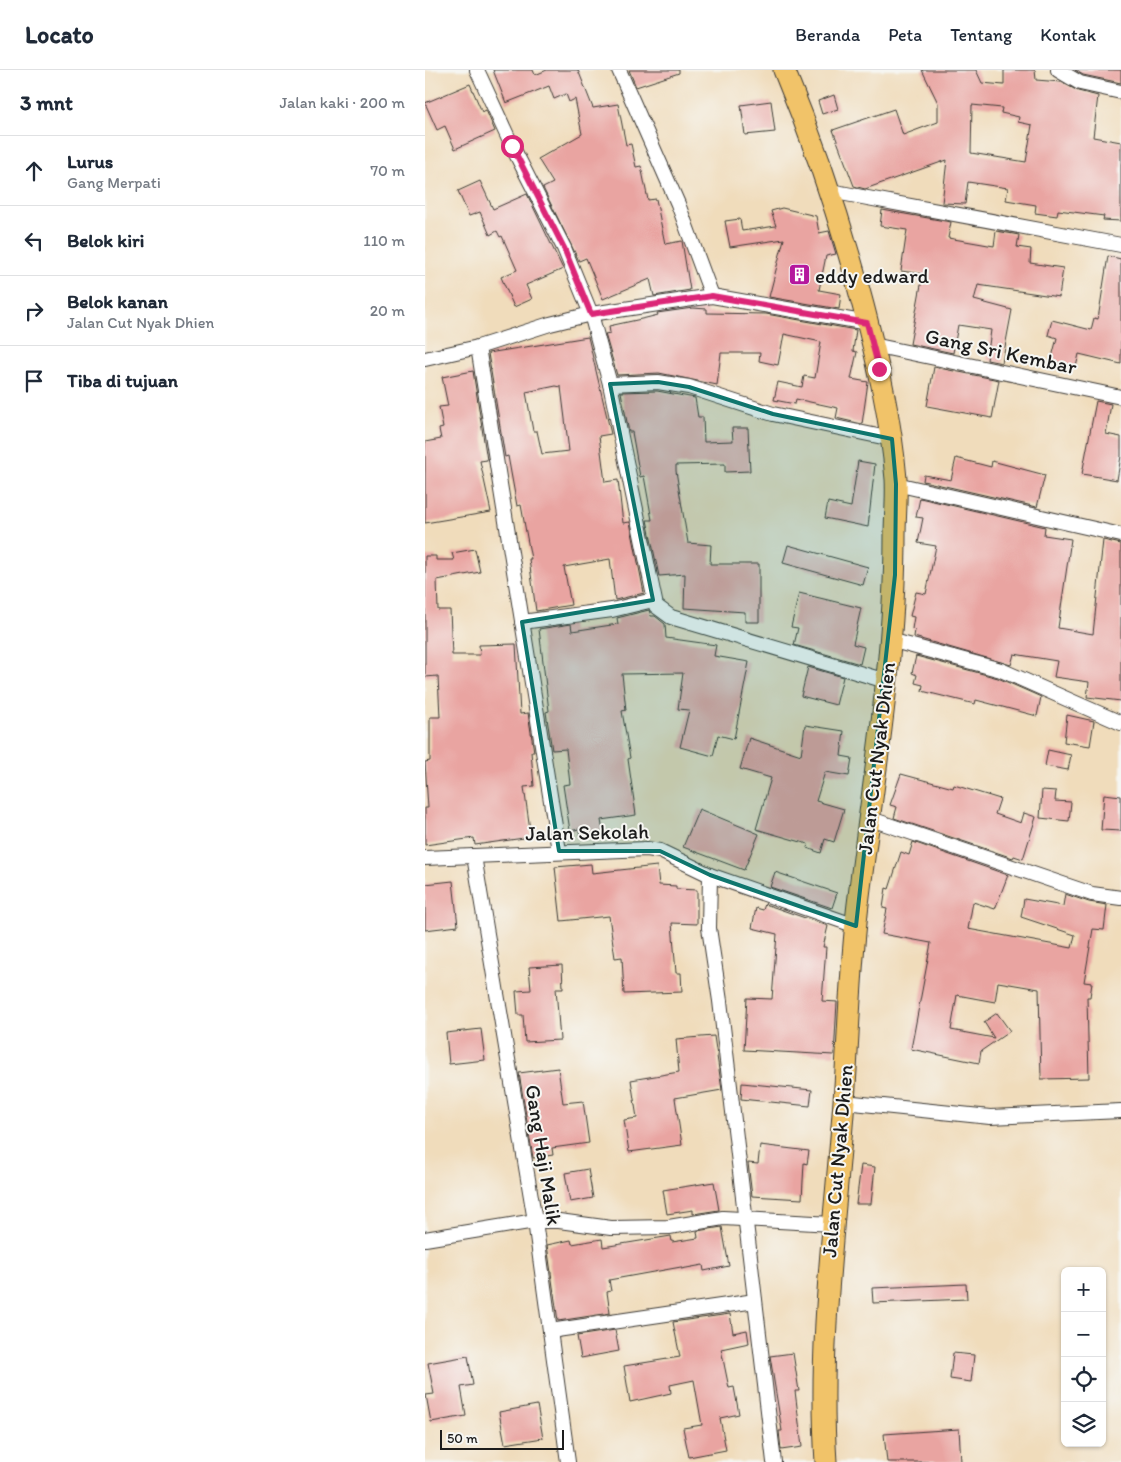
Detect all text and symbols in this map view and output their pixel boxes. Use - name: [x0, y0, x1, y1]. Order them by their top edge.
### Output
- text: Locato: [25, 20, 94, 49]
- text: Beranda: [795, 24, 860, 46]
- text: Peta: [888, 24, 922, 46]
- text: Tentang: [950, 24, 1012, 46]
- text: Kontak: [1040, 24, 1096, 46]
- text: 3 mnt: [20, 90, 73, 115]
- text: Jalan kaki · 200 m: [279, 93, 405, 112]
- route start: [501, 135, 524, 158]
- text: Lurus: [67, 150, 113, 173]
- icon: ahead: [20, 157, 48, 185]
- text: 70 m: [370, 161, 405, 180]
- text: Gang Merpati: [67, 173, 161, 192]
- icon: left: [20, 227, 48, 255]
- text: Belok kiri: [67, 229, 144, 252]
- text: 110 m: [363, 231, 405, 250]
- building icon: eddy edward: [787, 263, 811, 287]
- place label: eddy edward: [815, 263, 930, 288]
- text: Belok kanan: [67, 290, 168, 313]
- icon: right: [20, 297, 48, 325]
- text: 20 m: [370, 301, 405, 320]
- text: Jalan Cut Nyak Dhien: [67, 313, 214, 332]
- street label: Gang Sri Kembar: [923, 323, 1080, 379]
- route end: [868, 358, 891, 381]
- icon: arrive: [20, 367, 48, 395]
- text: Tiba di tujuan: [67, 369, 178, 392]
- street label: Jalan Cut Nyak Dhien: [852, 660, 900, 856]
- street label: Jalan Sekolah: [525, 818, 649, 846]
- street label: Jalan Cut Nyak Dhien: [816, 1063, 858, 1258]
- street label: Gang Haji Malik: [521, 1083, 568, 1227]
- map controls: [1061, 1267, 1106, 1447]
- button: +: [1061, 1267, 1106, 1312]
- button: −: [1061, 1312, 1106, 1357]
- button: locate: [1061, 1357, 1106, 1402]
- button: layers: [1061, 1402, 1106, 1447]
- scale bar: [440, 1427, 564, 1450]
- text: 50 m: [447, 1430, 478, 1447]

